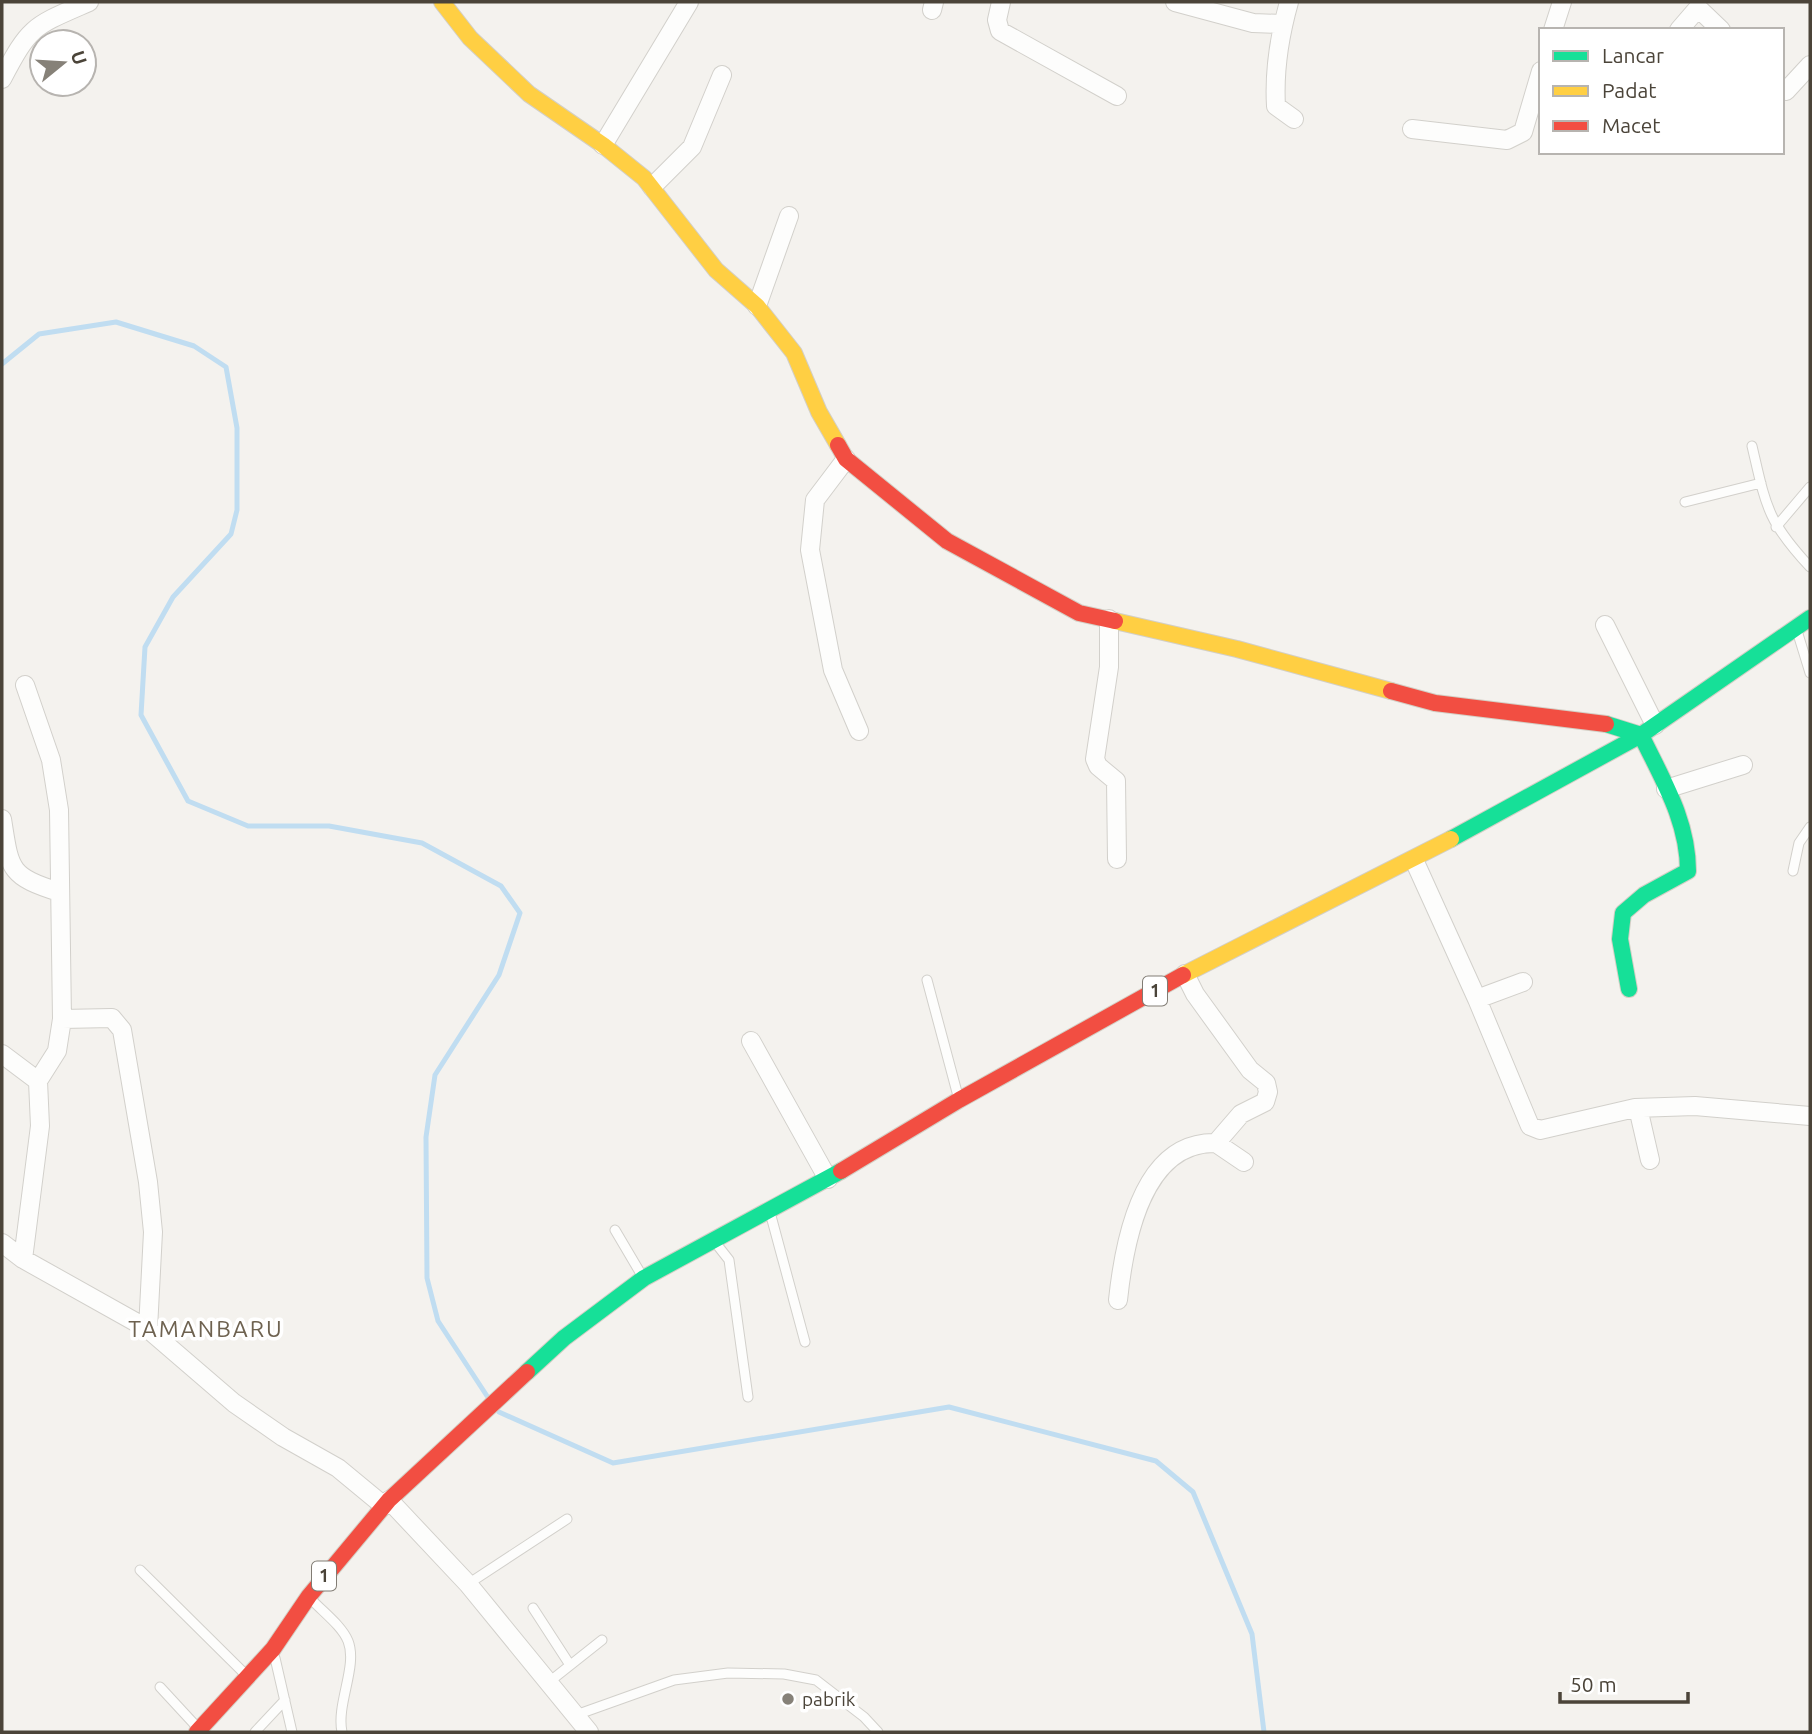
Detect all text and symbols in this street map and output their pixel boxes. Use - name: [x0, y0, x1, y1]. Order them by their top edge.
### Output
- north arrow: [28, 28, 98, 98]
- legend: [1539, 28, 1784, 154]
- text: Lancar: [1602, 43, 1664, 67]
- text: U: [67, 48, 92, 67]
- text: Padat: [1602, 78, 1657, 102]
- text: Macet: [1602, 113, 1661, 137]
- road number: 1: [1143, 976, 1167, 1006]
- district label: TAMANBARU: [128, 1316, 284, 1341]
- road number: 1: [312, 1562, 336, 1590]
- scale bar: [1560, 1660, 1688, 1704]
- text: 50 m: [1570, 1672, 1617, 1696]
- place label: pabrik: [802, 1688, 856, 1710]
- marker: pabrik: [780, 1691, 796, 1707]

